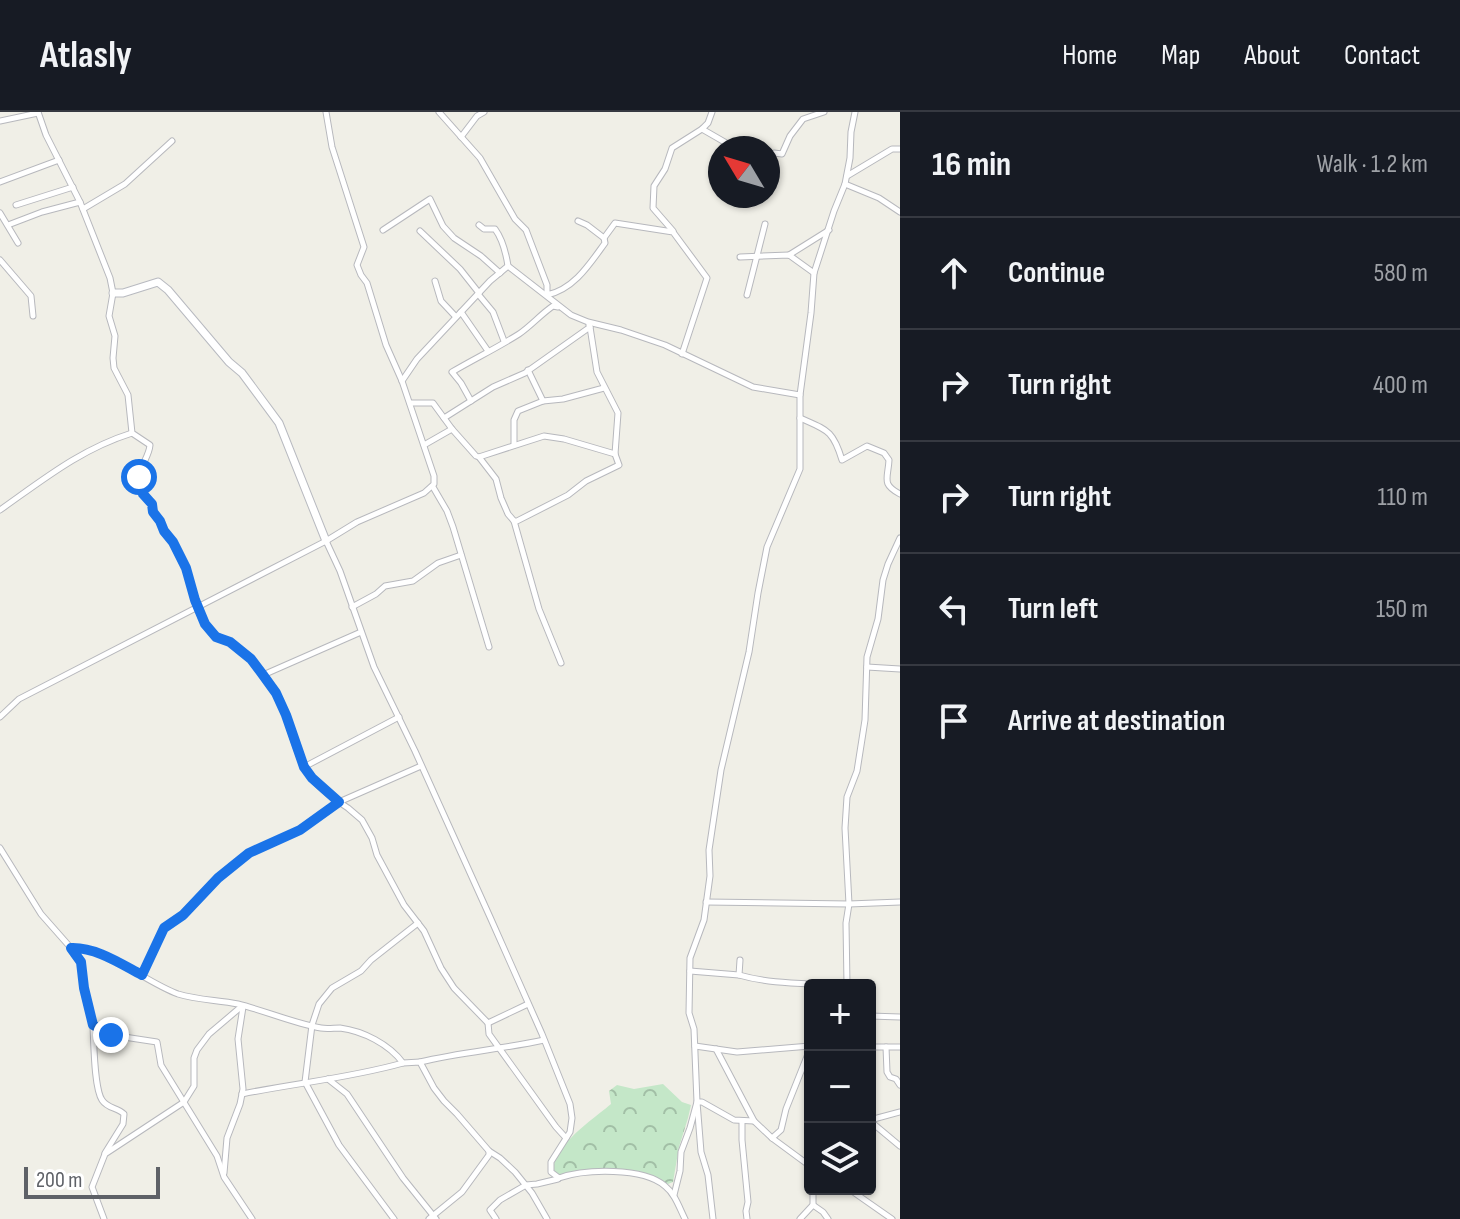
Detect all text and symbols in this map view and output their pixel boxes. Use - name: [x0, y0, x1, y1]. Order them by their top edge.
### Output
- text: Atlasly: [40, 33, 132, 78]
- text: Home: [1062, 39, 1117, 72]
- text: Map: [1161, 39, 1200, 72]
- text: About: [1244, 39, 1300, 72]
- text: Contact: [1344, 39, 1420, 72]
- north arrow: [708, 136, 780, 208]
- text: 16 min: [932, 144, 1011, 185]
- text: Walk · 1.2 km: [1316, 149, 1428, 180]
- icon: ahead: [932, 251, 976, 295]
- text: Continue: [1008, 255, 1105, 291]
- text: 580 m: [1374, 258, 1428, 289]
- icon: right: [932, 363, 976, 407]
- text: Turn right: [1008, 367, 1111, 403]
- text: 400 m: [1373, 370, 1428, 401]
- route start: [121, 459, 157, 495]
- icon: right: [932, 475, 976, 519]
- text: Turn right: [1008, 479, 1111, 515]
- text: 110 m: [1377, 482, 1428, 513]
- icon: left: [932, 587, 976, 631]
- text: Turn left: [1008, 591, 1098, 627]
- text: 150 m: [1376, 594, 1428, 625]
- icon: arrive: [932, 699, 976, 743]
- text: Arrive at destination: [1008, 703, 1225, 739]
- map controls: [804, 979, 876, 1195]
- button: +: [804, 979, 876, 1051]
- route end: [93, 1017, 129, 1053]
- button: −: [804, 1051, 876, 1123]
- button: layers: [804, 1123, 876, 1195]
- scale bar: [24, 1163, 160, 1199]
- text: 200 m: [36, 1167, 82, 1194]

